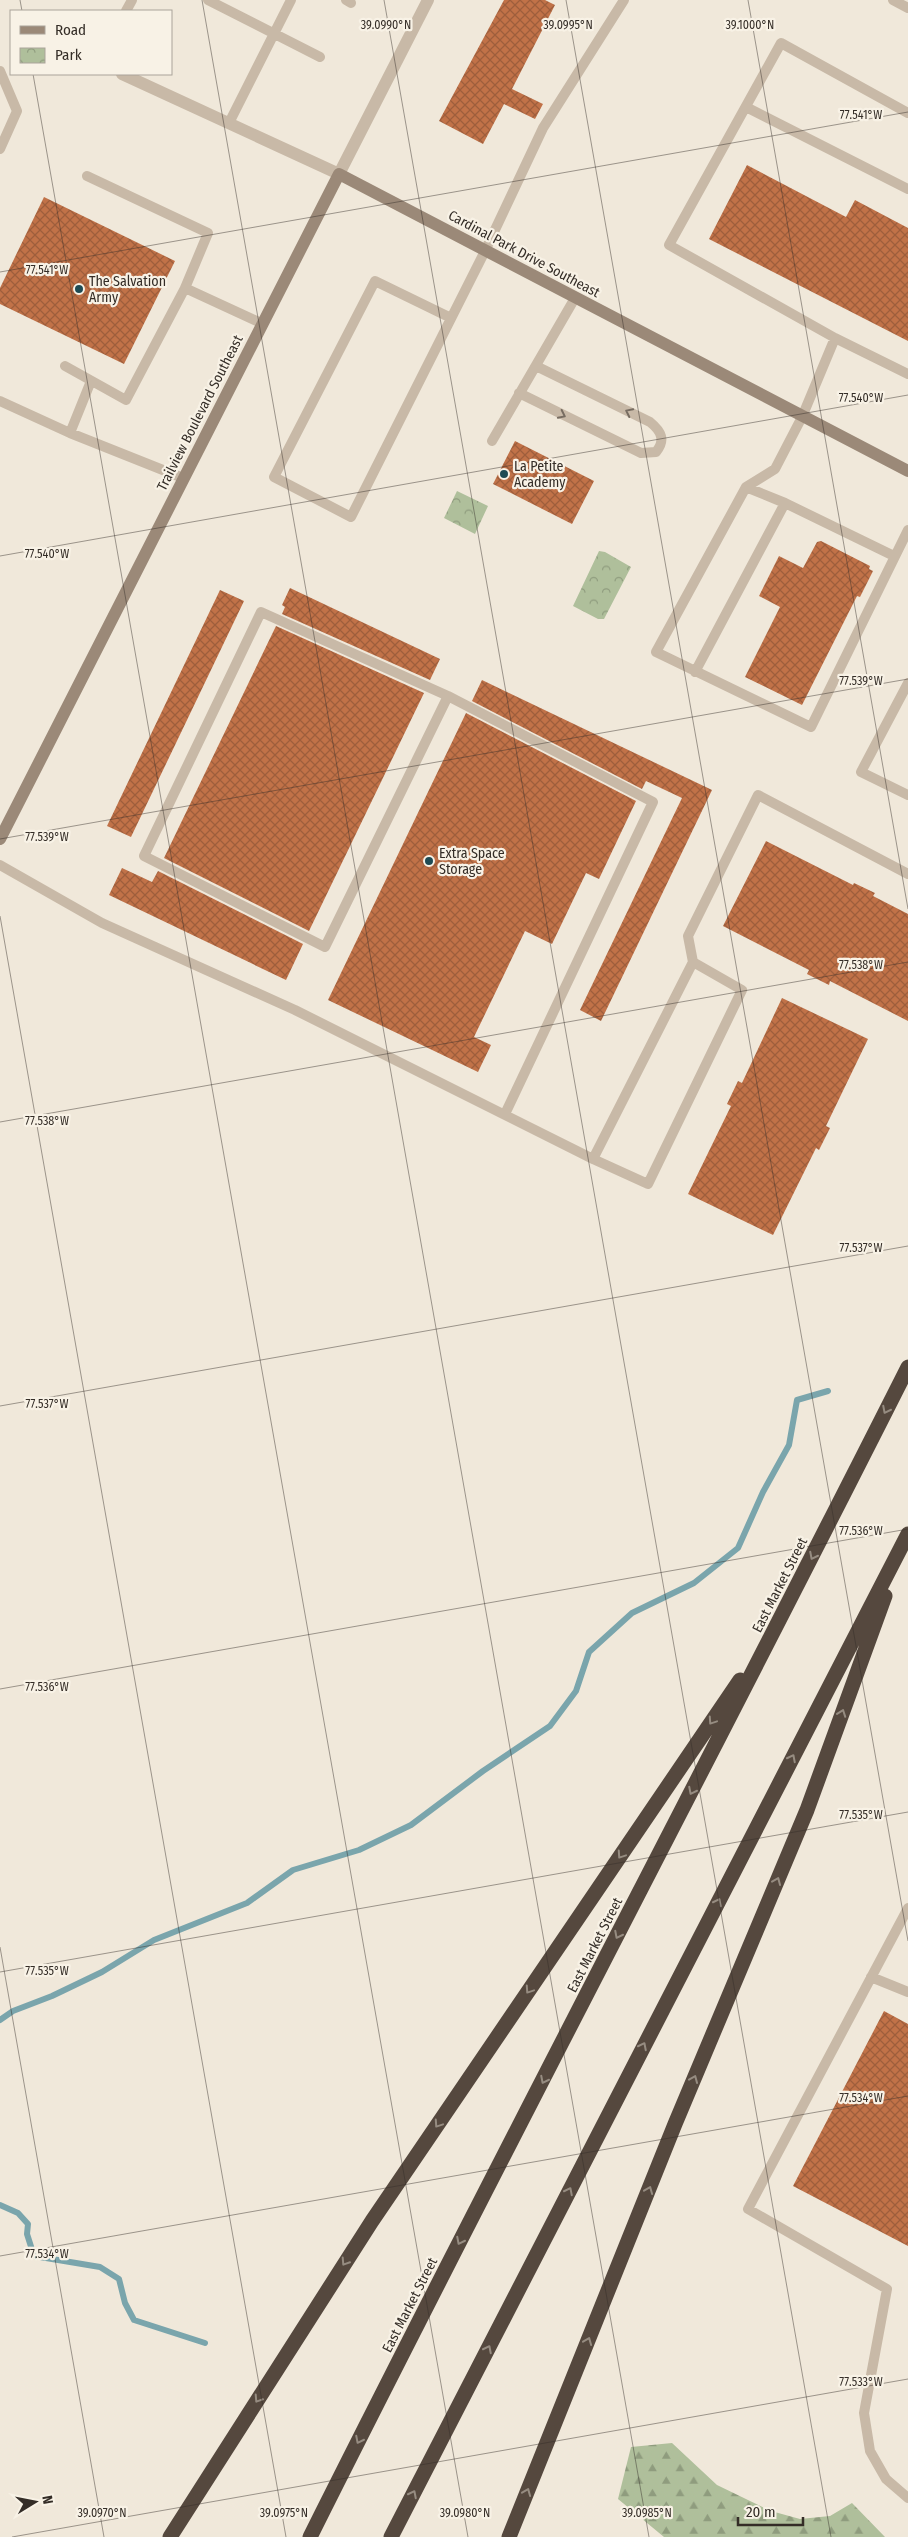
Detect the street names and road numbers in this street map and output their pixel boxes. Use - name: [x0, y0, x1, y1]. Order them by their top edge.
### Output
- street label: Cardinal Park Drive Southeast: [445, 207, 603, 301]
- street label: Trailview Boulevard Southeast: [153, 332, 247, 494]
- street label: East Market Street: [749, 1534, 811, 1635]
- street label: East Market Street: [564, 1894, 626, 1995]
- street label: East Market Street: [379, 2254, 441, 2355]

